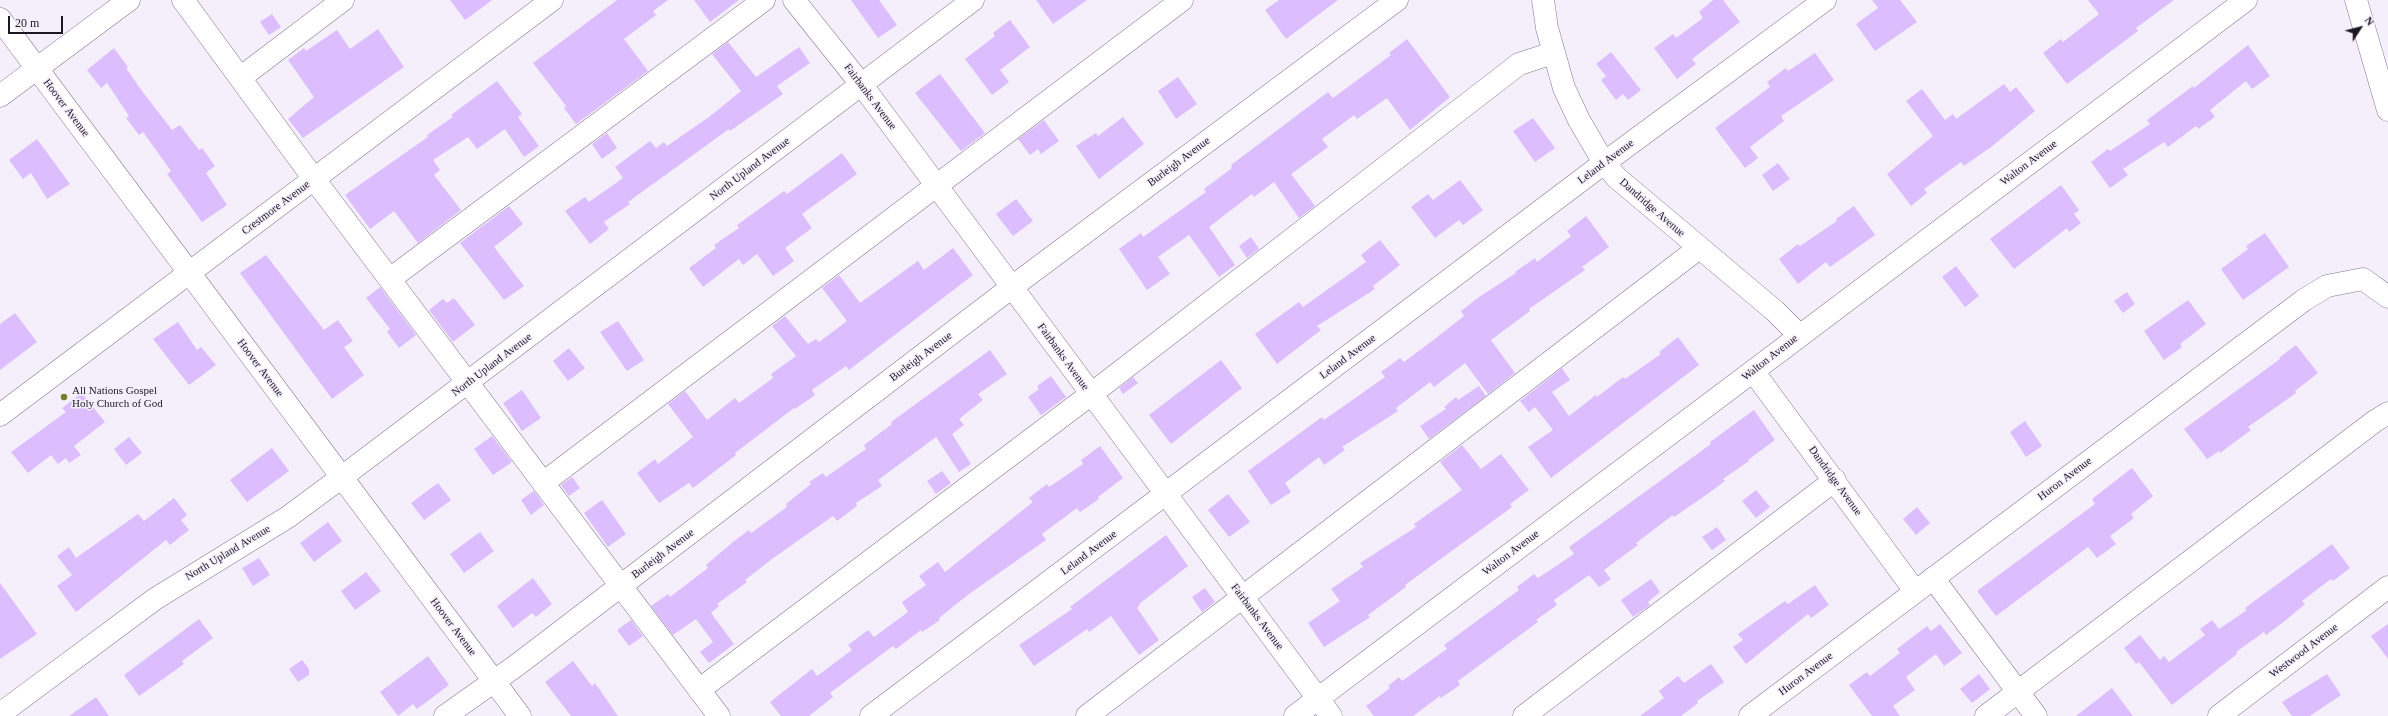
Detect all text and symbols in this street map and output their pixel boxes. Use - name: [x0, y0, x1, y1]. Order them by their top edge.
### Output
- scale bar: [10, 8, 65, 34]
- north arrow: [2340, 8, 2380, 48]
- text: N: [2363, 14, 2377, 28]
- text: 20 m: [15, 16, 39, 30]
- street label: Fairbanks Avenue: [841, 61, 899, 133]
- street label: Hoover Avenue: [40, 76, 92, 140]
- street label: Burleigh Avenue: [1145, 134, 1213, 190]
- street label: North Upland Avenue: [707, 135, 793, 203]
- street label: Leland Avenue: [1575, 137, 1637, 187]
- street label: Walton Avenue: [1998, 137, 2060, 189]
- street label: Dandridge Avenue: [1617, 176, 1687, 240]
- street label: Crestmore Avenue: [239, 178, 313, 238]
- street label: Fairbanks Avenue: [1034, 321, 1092, 393]
- street label: Burleigh Avenue: [887, 329, 955, 385]
- street label: North Upland Avenue: [449, 331, 535, 399]
- street label: Leland Avenue: [1317, 332, 1379, 382]
- street label: Walton Avenue: [1739, 332, 1801, 384]
- street label: Hoover Avenue: [234, 336, 286, 400]
- place label: All Nations Gospel Holy Church of God: [72, 384, 163, 410]
- marker: All Nations Gospel Holy Church of God: [59, 392, 69, 402]
- street label: Dandridge Avenue: [1805, 444, 1865, 518]
- street label: Huron Avenue: [2035, 454, 2095, 504]
- street label: North Upland Avenue: [183, 522, 273, 584]
- street label: Burleigh Avenue: [629, 526, 697, 582]
- street label: Walton Avenue: [1480, 527, 1542, 579]
- street label: Leland Avenue: [1058, 528, 1120, 578]
- street label: Fairbanks Avenue: [1228, 581, 1286, 653]
- street label: Hoover Avenue: [427, 595, 479, 659]
- street label: Westwood Avenue: [2267, 621, 2341, 681]
- street label: Huron Avenue: [1776, 649, 1836, 699]

